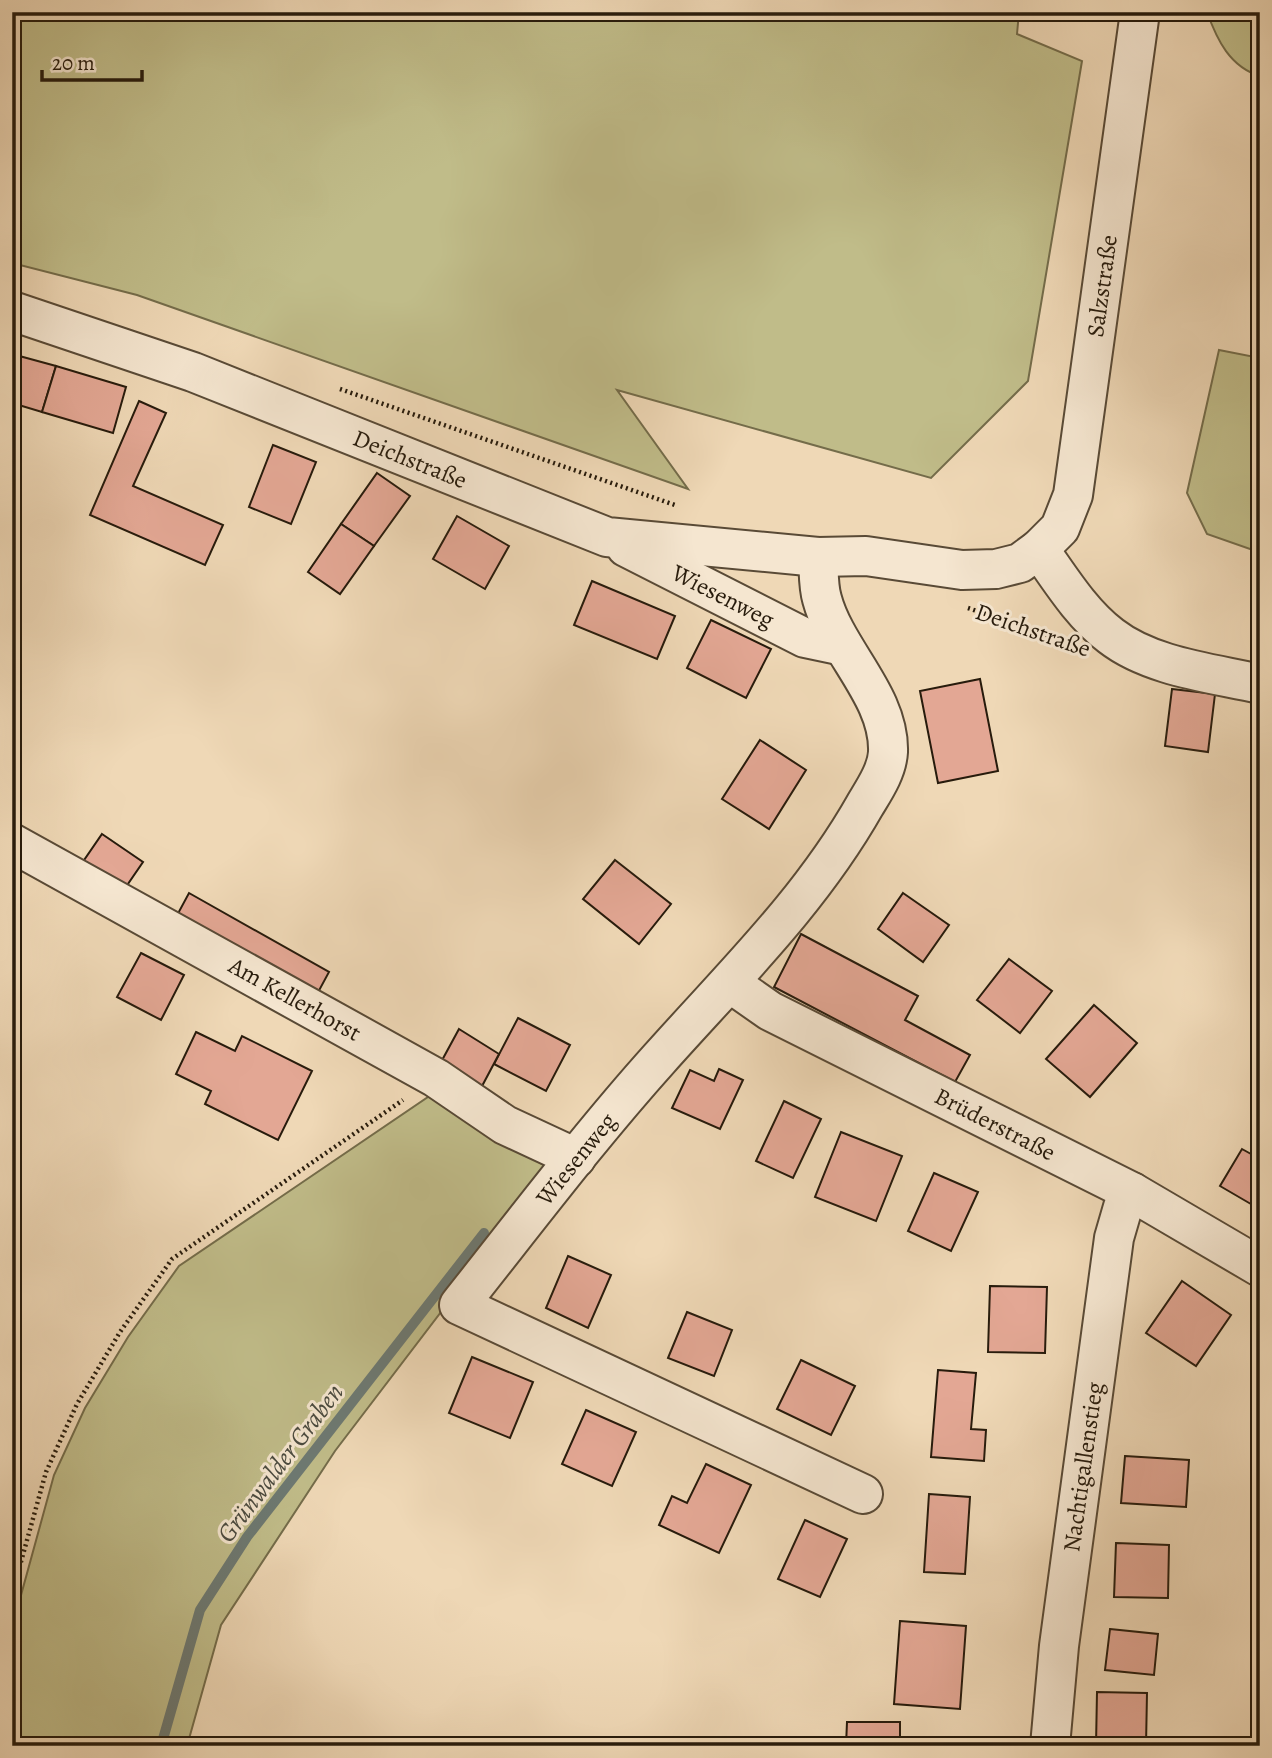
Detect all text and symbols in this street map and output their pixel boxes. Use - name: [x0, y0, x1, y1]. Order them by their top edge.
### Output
- scale bar: [42, 38, 142, 82]
- text: 20 m: [52, 49, 95, 77]
- street label: Salzstraße: [1079, 233, 1125, 339]
- street label: Deichstraße: [348, 422, 472, 496]
- street label: Wiesenweg: [665, 556, 780, 635]
- street label: Deichstraße: [971, 595, 1095, 665]
- street label: Am Kellerhorst: [222, 949, 367, 1049]
- street label: Brüderstraße: [929, 1080, 1061, 1168]
- street label: Wiesenweg: [528, 1106, 623, 1213]
- water label: Grünwalder Graben: [209, 1376, 351, 1550]
- street label: Nachtigallenstieg: [1055, 1380, 1111, 1554]

